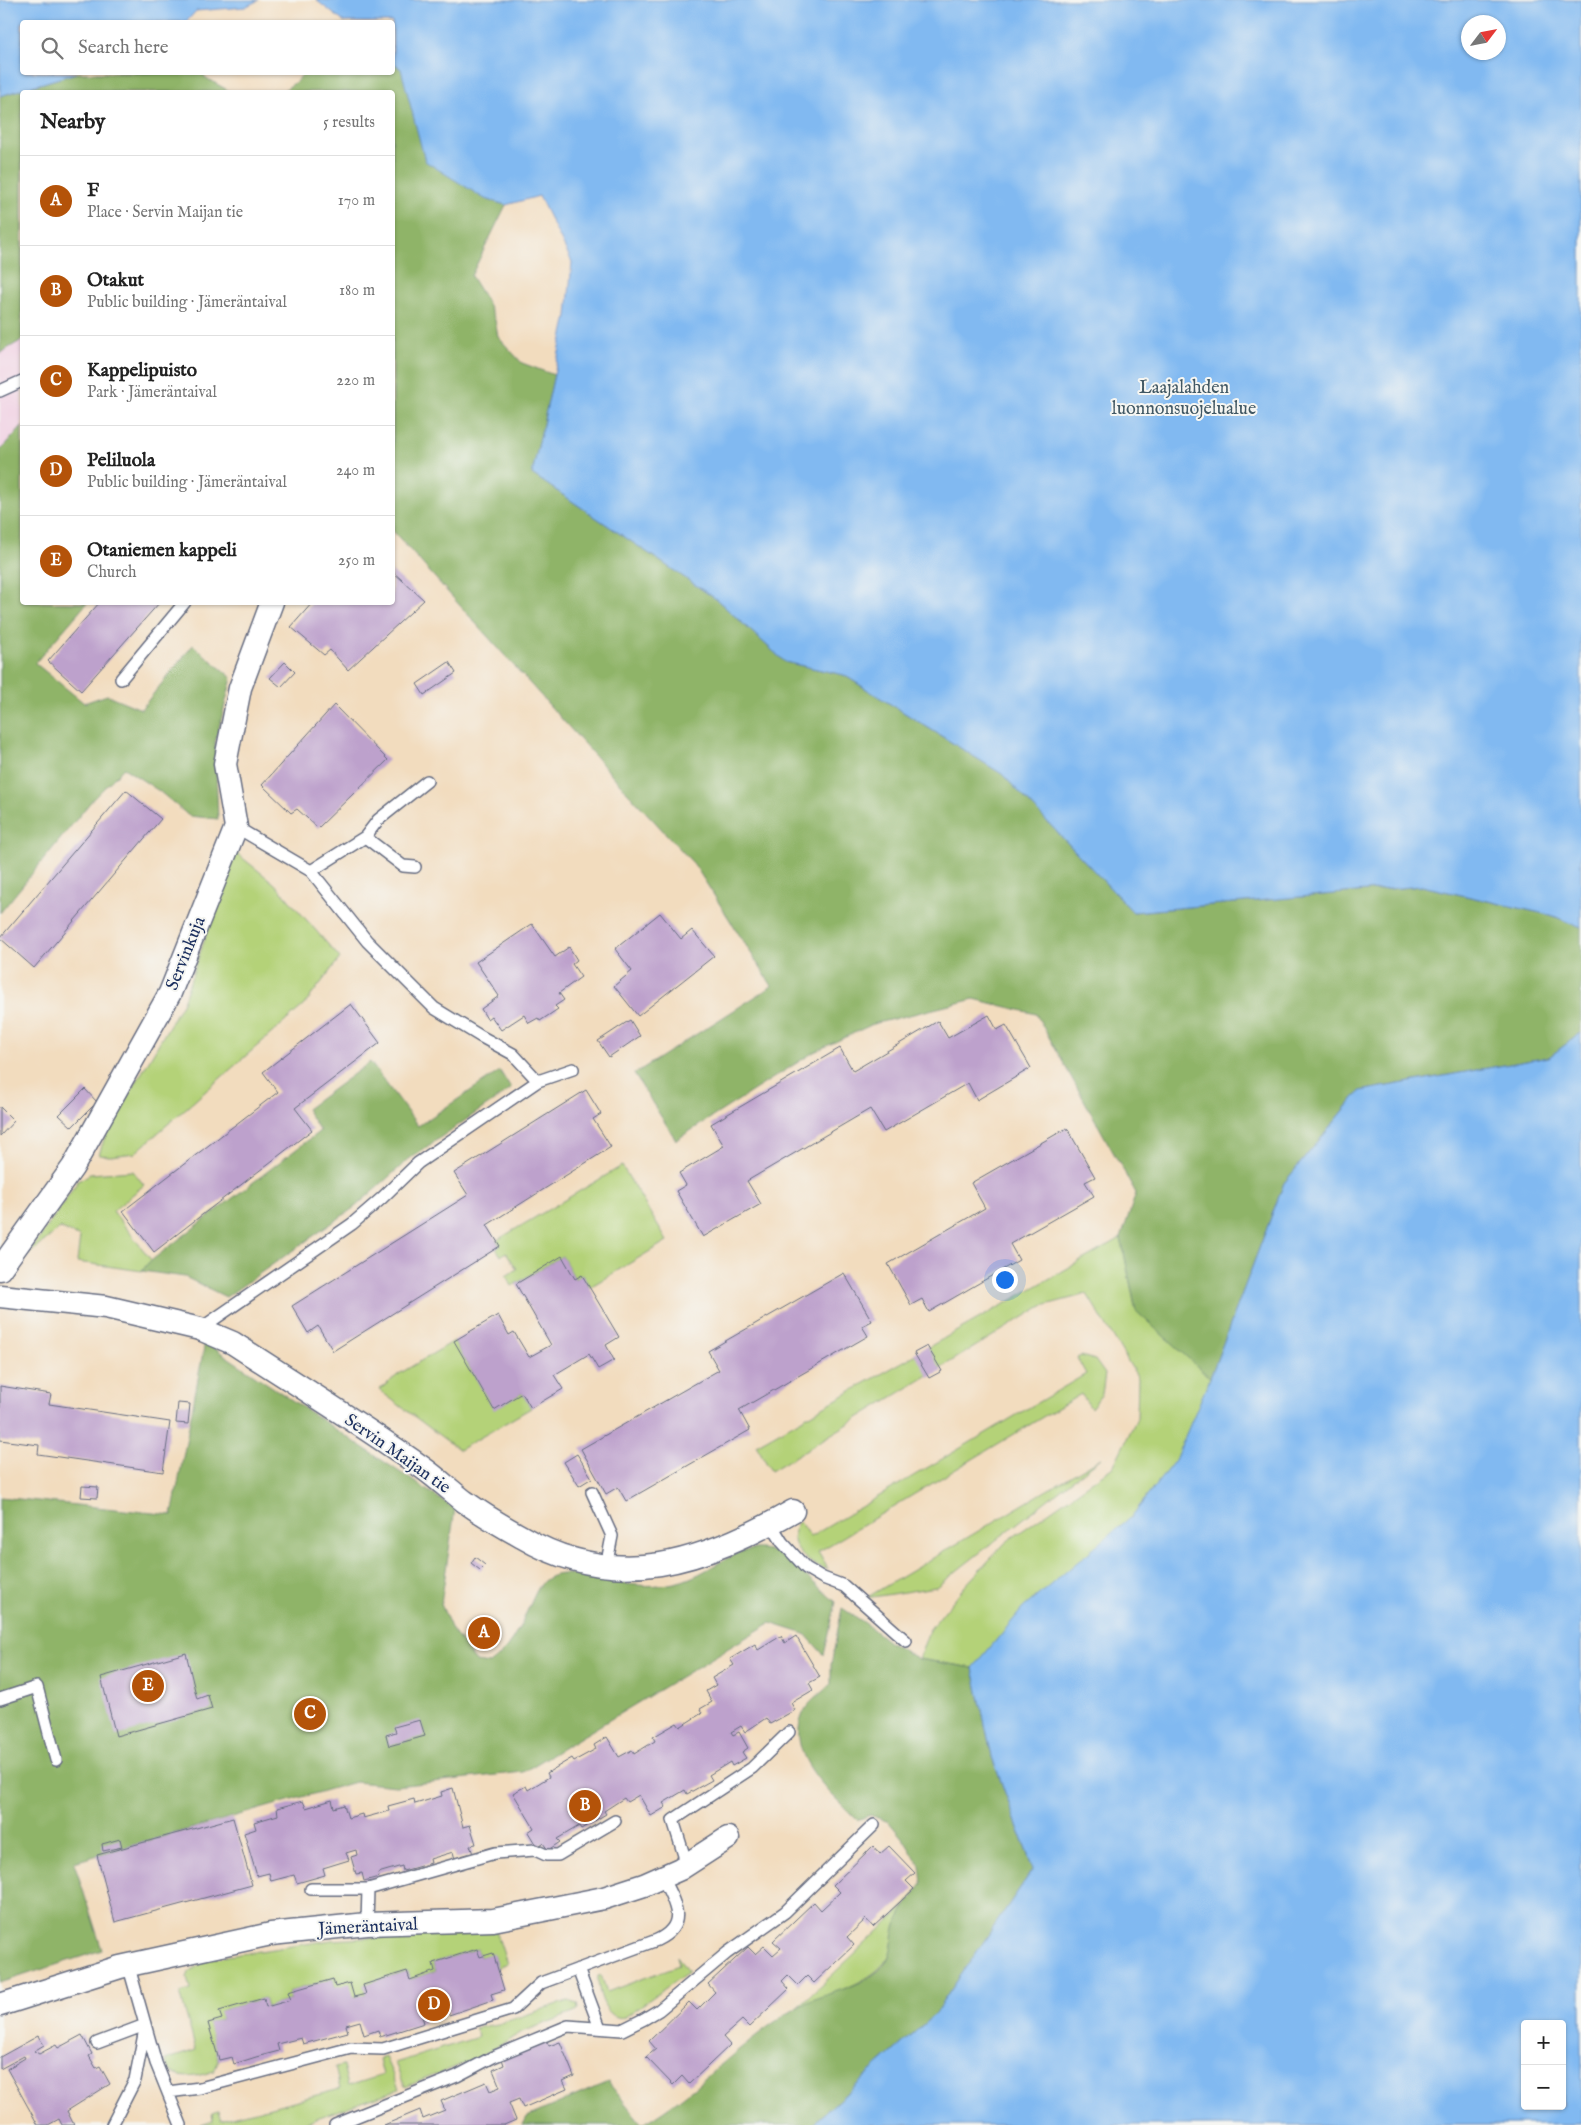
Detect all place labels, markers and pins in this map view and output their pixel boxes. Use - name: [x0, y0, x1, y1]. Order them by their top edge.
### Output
- pin: A: [468, 1614, 500, 1652]
- pin: E: [132, 1667, 164, 1705]
- pin: C: [294, 1695, 326, 1733]
- pin: B: [569, 1787, 601, 1825]
- pin: D: [418, 1986, 450, 2024]

